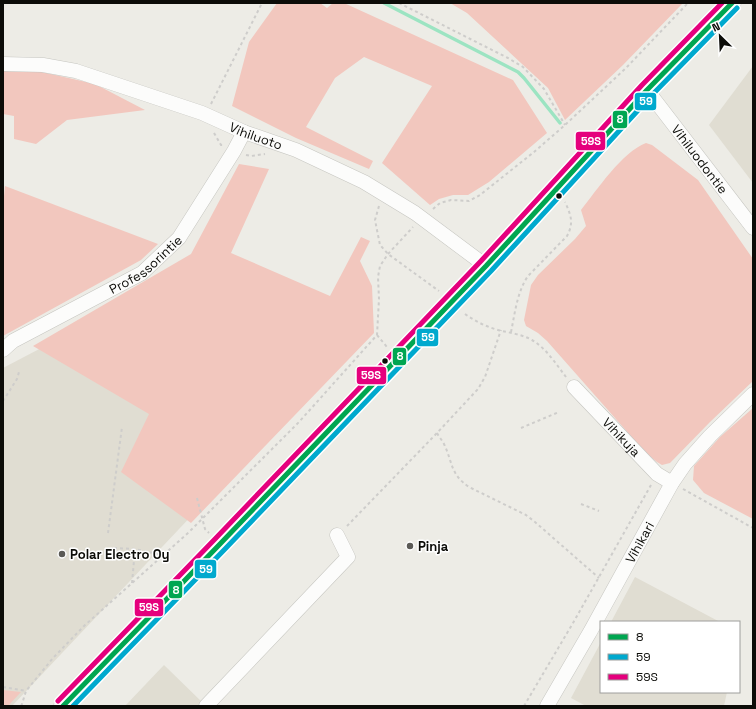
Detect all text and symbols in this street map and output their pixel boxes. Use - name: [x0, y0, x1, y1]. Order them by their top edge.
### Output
- north arrow: [700, 16, 740, 56]
- text: N: [710, 19, 722, 35]
- line badge: 59: [634, 92, 657, 111]
- text: 59: [639, 94, 653, 108]
- line badge: 8: [612, 110, 628, 129]
- text: 8: [617, 112, 624, 126]
- street label: Vihiluoto: [227, 118, 285, 153]
- street label: Vihiluodontie: [668, 121, 732, 197]
- line badge: 59S: [575, 131, 606, 151]
- text: 59S: [581, 134, 601, 148]
- unlabelled marker: [554, 191, 564, 201]
- street label: Professorintie: [106, 231, 185, 297]
- line badge: 59: [416, 328, 439, 347]
- text: 59: [421, 330, 435, 344]
- line badge: 8: [392, 347, 407, 366]
- text: 8: [397, 349, 404, 363]
- unlabelled marker: [380, 356, 390, 366]
- line badge: 59S: [356, 366, 387, 385]
- text: 59S: [361, 368, 381, 382]
- street label: Vihikuja: [599, 414, 645, 461]
- street label: Vihikari: [621, 519, 658, 566]
- place label: Pinja: [418, 538, 449, 555]
- marker: Pinja: [405, 541, 415, 551]
- place label: Polar Electro Oy: [70, 546, 170, 563]
- marker: Polar Electro Oy: [57, 549, 67, 559]
- line badge: 59: [194, 559, 217, 579]
- text: 59: [199, 562, 213, 576]
- line badge: 8: [168, 580, 183, 599]
- text: 8: [173, 583, 180, 597]
- line badge: 59S: [134, 598, 164, 617]
- text: 59S: [139, 600, 159, 614]
- legend: [600, 621, 740, 693]
- text: 8: [636, 629, 643, 645]
- text: 59: [636, 649, 651, 665]
- text: 59S: [636, 669, 658, 685]

